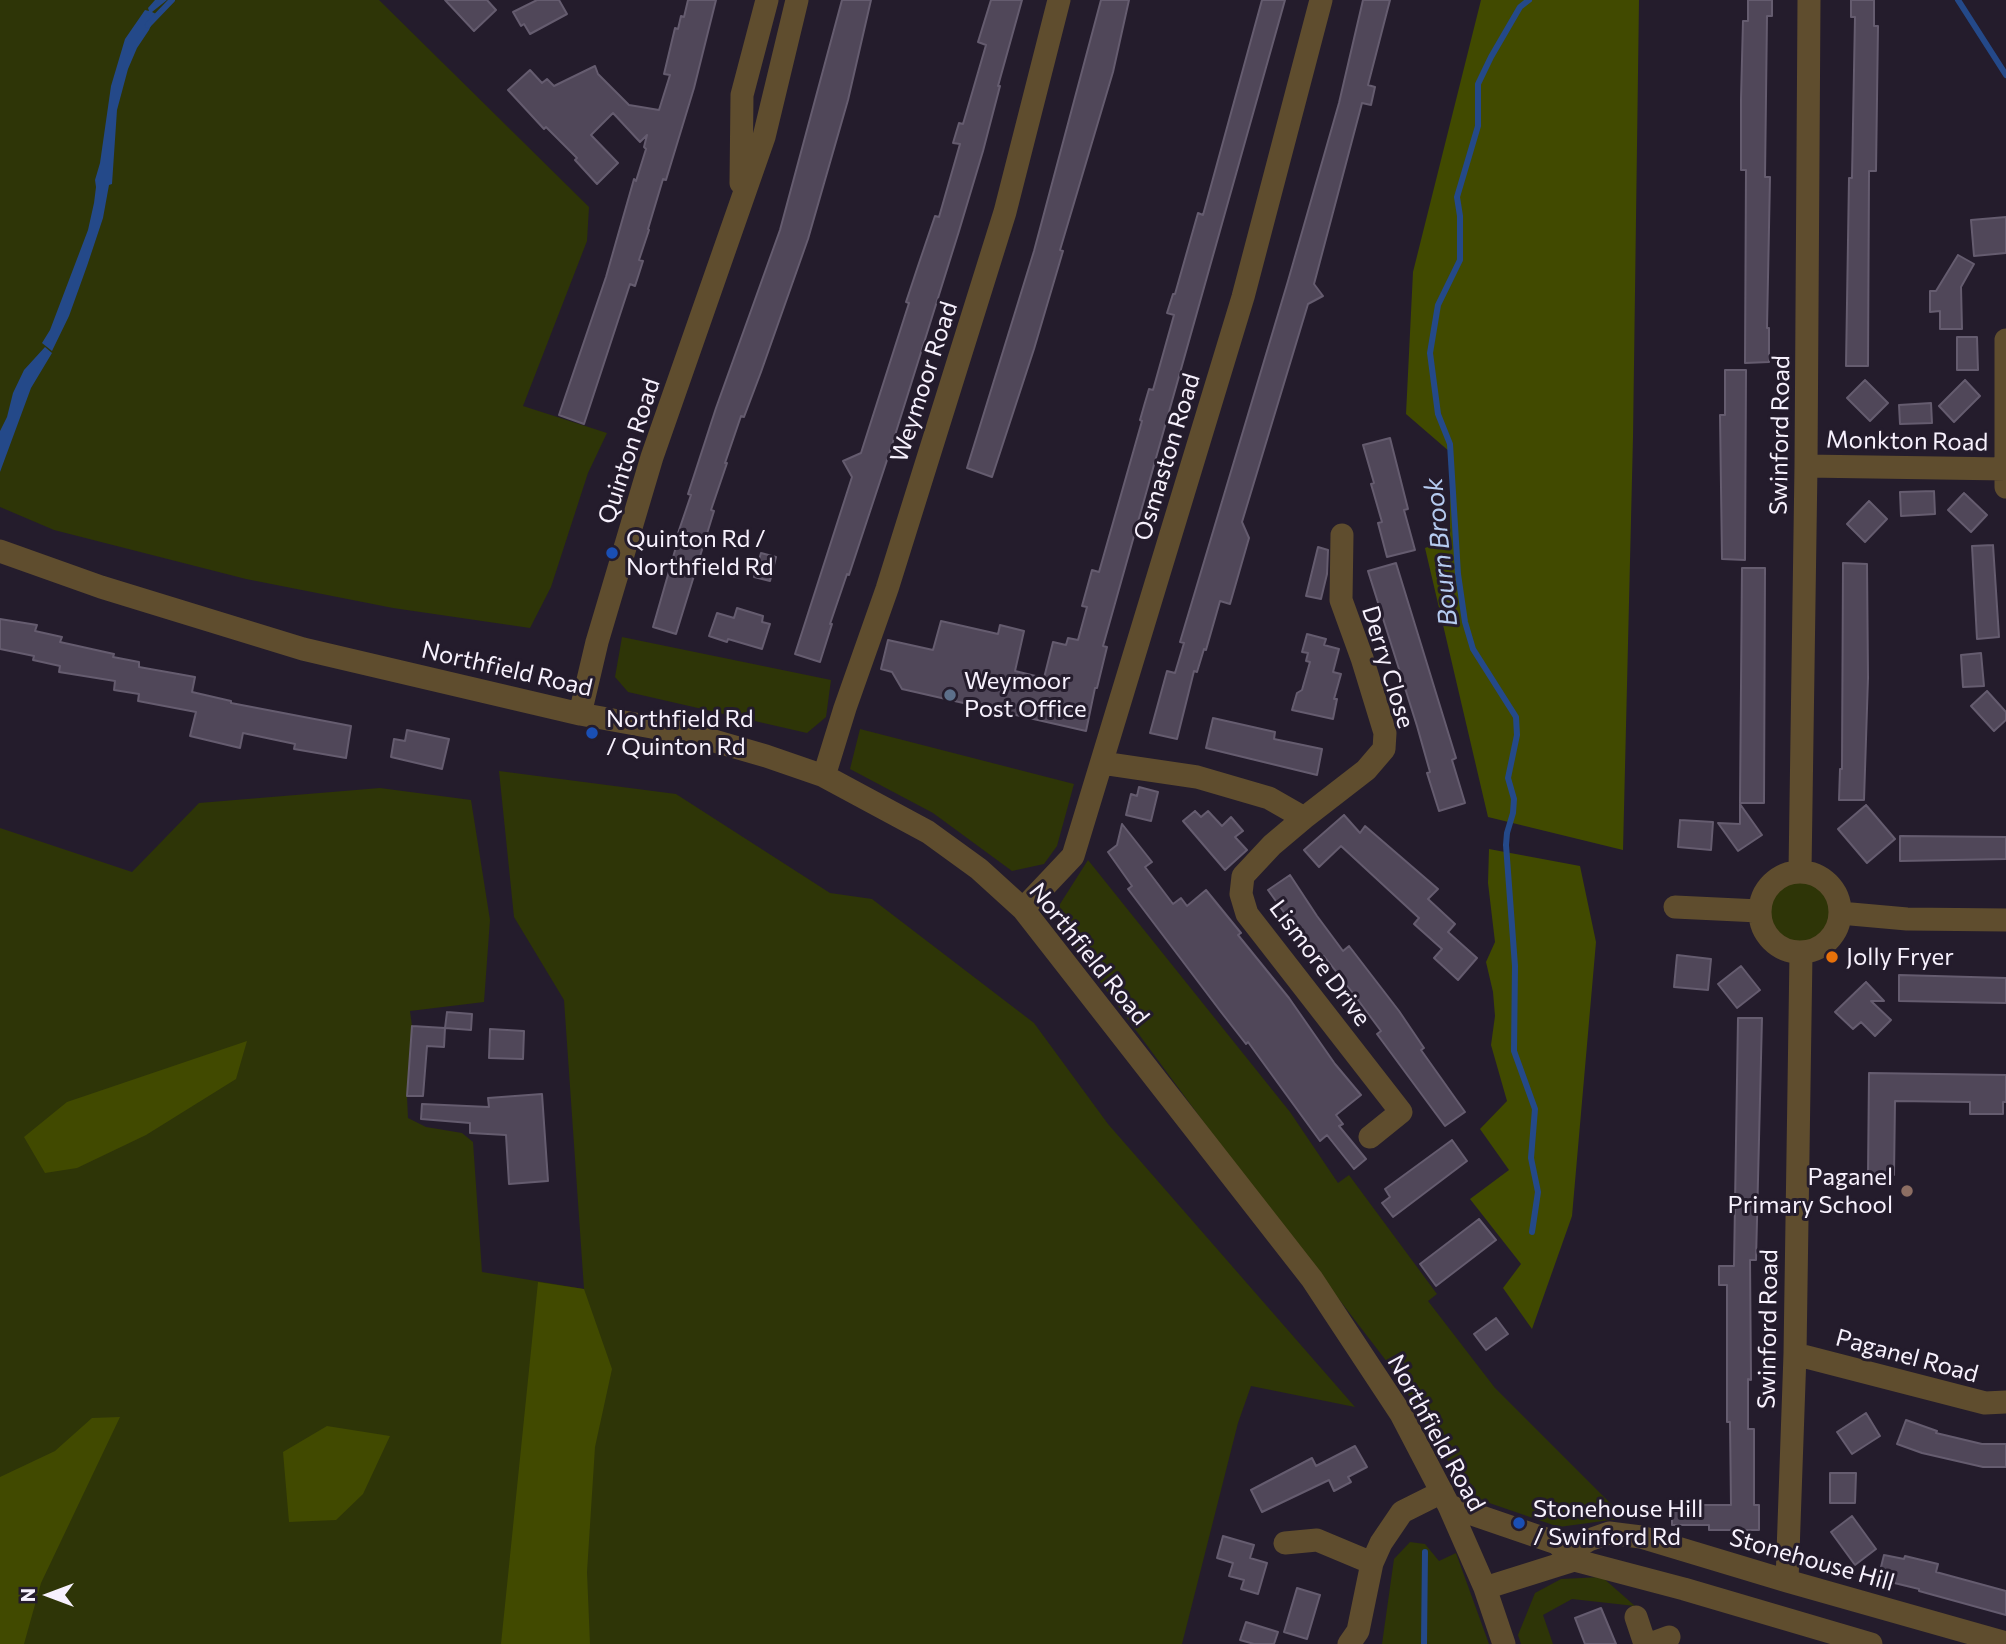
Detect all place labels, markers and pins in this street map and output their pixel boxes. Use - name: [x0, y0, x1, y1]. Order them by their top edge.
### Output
- place label: Quinton Rd / Northfield Rd: [626, 525, 774, 581]
- marker: Quinton Rd / Northfield Rd: [604, 545, 620, 561]
- place label: Weymoor Post Office: [964, 667, 1087, 723]
- marker: Weymoor Post Office: [942, 687, 958, 703]
- place label: Northfield Rd / Quinton Rd: [606, 705, 754, 761]
- marker: Northfield Rd / Quinton Rd: [584, 725, 600, 741]
- place label: Jolly Fryer: [1846, 943, 1954, 971]
- marker: Jolly Fryer: [1824, 949, 1840, 965]
- place label: Paganel Primary School: [1728, 1163, 1893, 1219]
- marker: Paganel Primary School: [1899, 1183, 1915, 1199]
- place label: Stonehouse Hill / Swinford Rd: [1533, 1495, 1703, 1551]
- marker: Stonehouse Hill / Swinford Rd: [1511, 1515, 1527, 1531]

